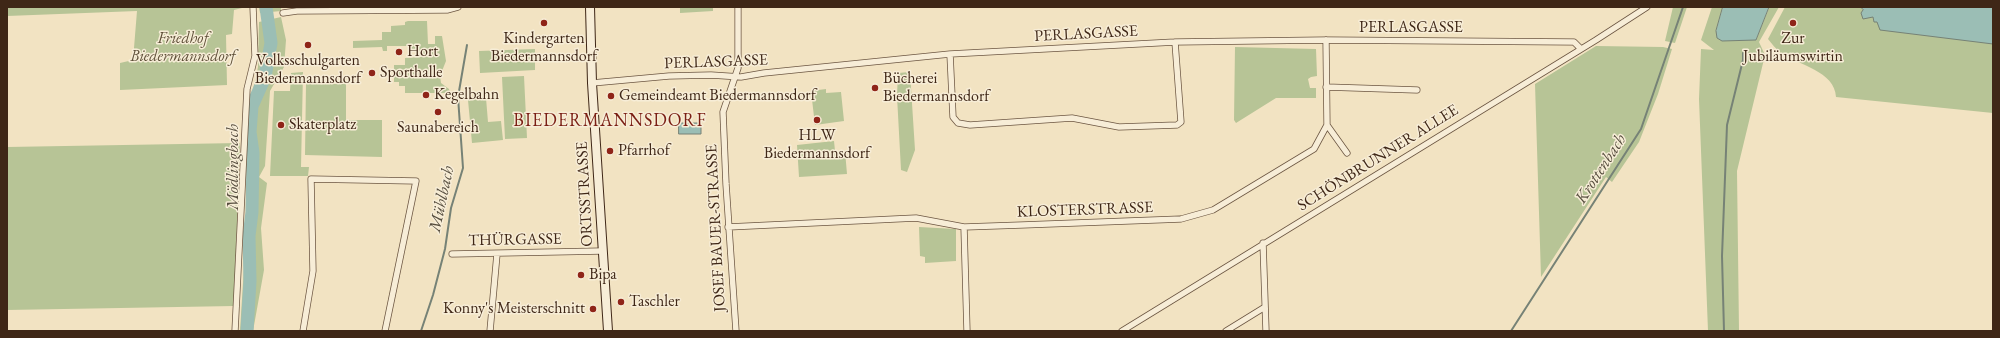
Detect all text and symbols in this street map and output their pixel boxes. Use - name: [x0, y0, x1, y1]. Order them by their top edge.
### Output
- marker: Kindergarten Biedermannsdorf: [539, 18, 549, 28]
- street label: PERLASGASSE: [1359, 18, 1463, 38]
- marker: Zur Jubiläumswirtin: [1788, 18, 1798, 28]
- street label: PERLASGASSE: [1034, 22, 1138, 46]
- park label: Friedhof Biedermannsdorf: [130, 29, 236, 67]
- place label: Kindergarten Biedermannsdorf: [491, 29, 597, 67]
- place label: Zur Jubiläumswirtin: [1743, 29, 1843, 67]
- marker: Volksschulgarten Biedermannsdorf: [303, 40, 313, 50]
- place label: Hort: [407, 42, 438, 62]
- marker: Hort: [394, 47, 404, 57]
- place label: Volksschulgarten Biedermannsdorf: [255, 51, 361, 89]
- street label: PERLASGASSE: [664, 51, 768, 73]
- place label: Sporthalle: [380, 63, 443, 83]
- marker: Sporthalle: [367, 68, 377, 78]
- place label: Bücherei Biedermannsdorf: [883, 69, 989, 107]
- marker: Bücherei Biedermannsdorf: [870, 83, 880, 93]
- place label: Kegelbahn: [434, 85, 499, 105]
- place label: Gemeindeamt Biedermannsdorf: [619, 86, 816, 106]
- marker: Kegelbahn: [421, 90, 431, 100]
- marker: Gemeindeamt Biedermannsdorf: [606, 91, 616, 101]
- street label: SCHÖNBRUNNER ALLEE: [1294, 101, 1462, 215]
- marker: Saunabereich: [433, 107, 443, 117]
- district label: BIEDERMANNSDORF: [513, 110, 707, 132]
- place label: Skaterplatz: [289, 115, 356, 135]
- marker: HLW Biedermannsdorf: [812, 115, 822, 125]
- place label: Saunabereich: [397, 118, 479, 138]
- marker: Skaterplatz: [276, 120, 286, 130]
- water label: Mödlingbach: [223, 124, 243, 210]
- place label: HLW Biedermannsdorf: [764, 126, 870, 164]
- water label: Krottenbach: [1571, 131, 1631, 207]
- street label: ORTSSTRASSE: [573, 141, 597, 247]
- place label: Pfarrhof: [618, 141, 670, 161]
- street label: JOSEF BAUER-STRASSE: [702, 144, 730, 312]
- marker: Pfarrhof: [605, 146, 615, 156]
- water label: Mühlbach: [425, 164, 459, 234]
- street label: KLOSTERSTRASSE: [1017, 198, 1153, 222]
- street label: THÜRGASSE: [468, 230, 562, 250]
- place label: Bipa: [589, 265, 617, 285]
- marker: Bipa: [576, 270, 586, 280]
- place label: Taschler: [629, 292, 680, 312]
- marker: Taschler: [616, 297, 626, 307]
- place label: Konny's Meisterschnitt: [443, 299, 585, 319]
- marker: Konny's Meisterschnitt: [588, 304, 598, 314]

